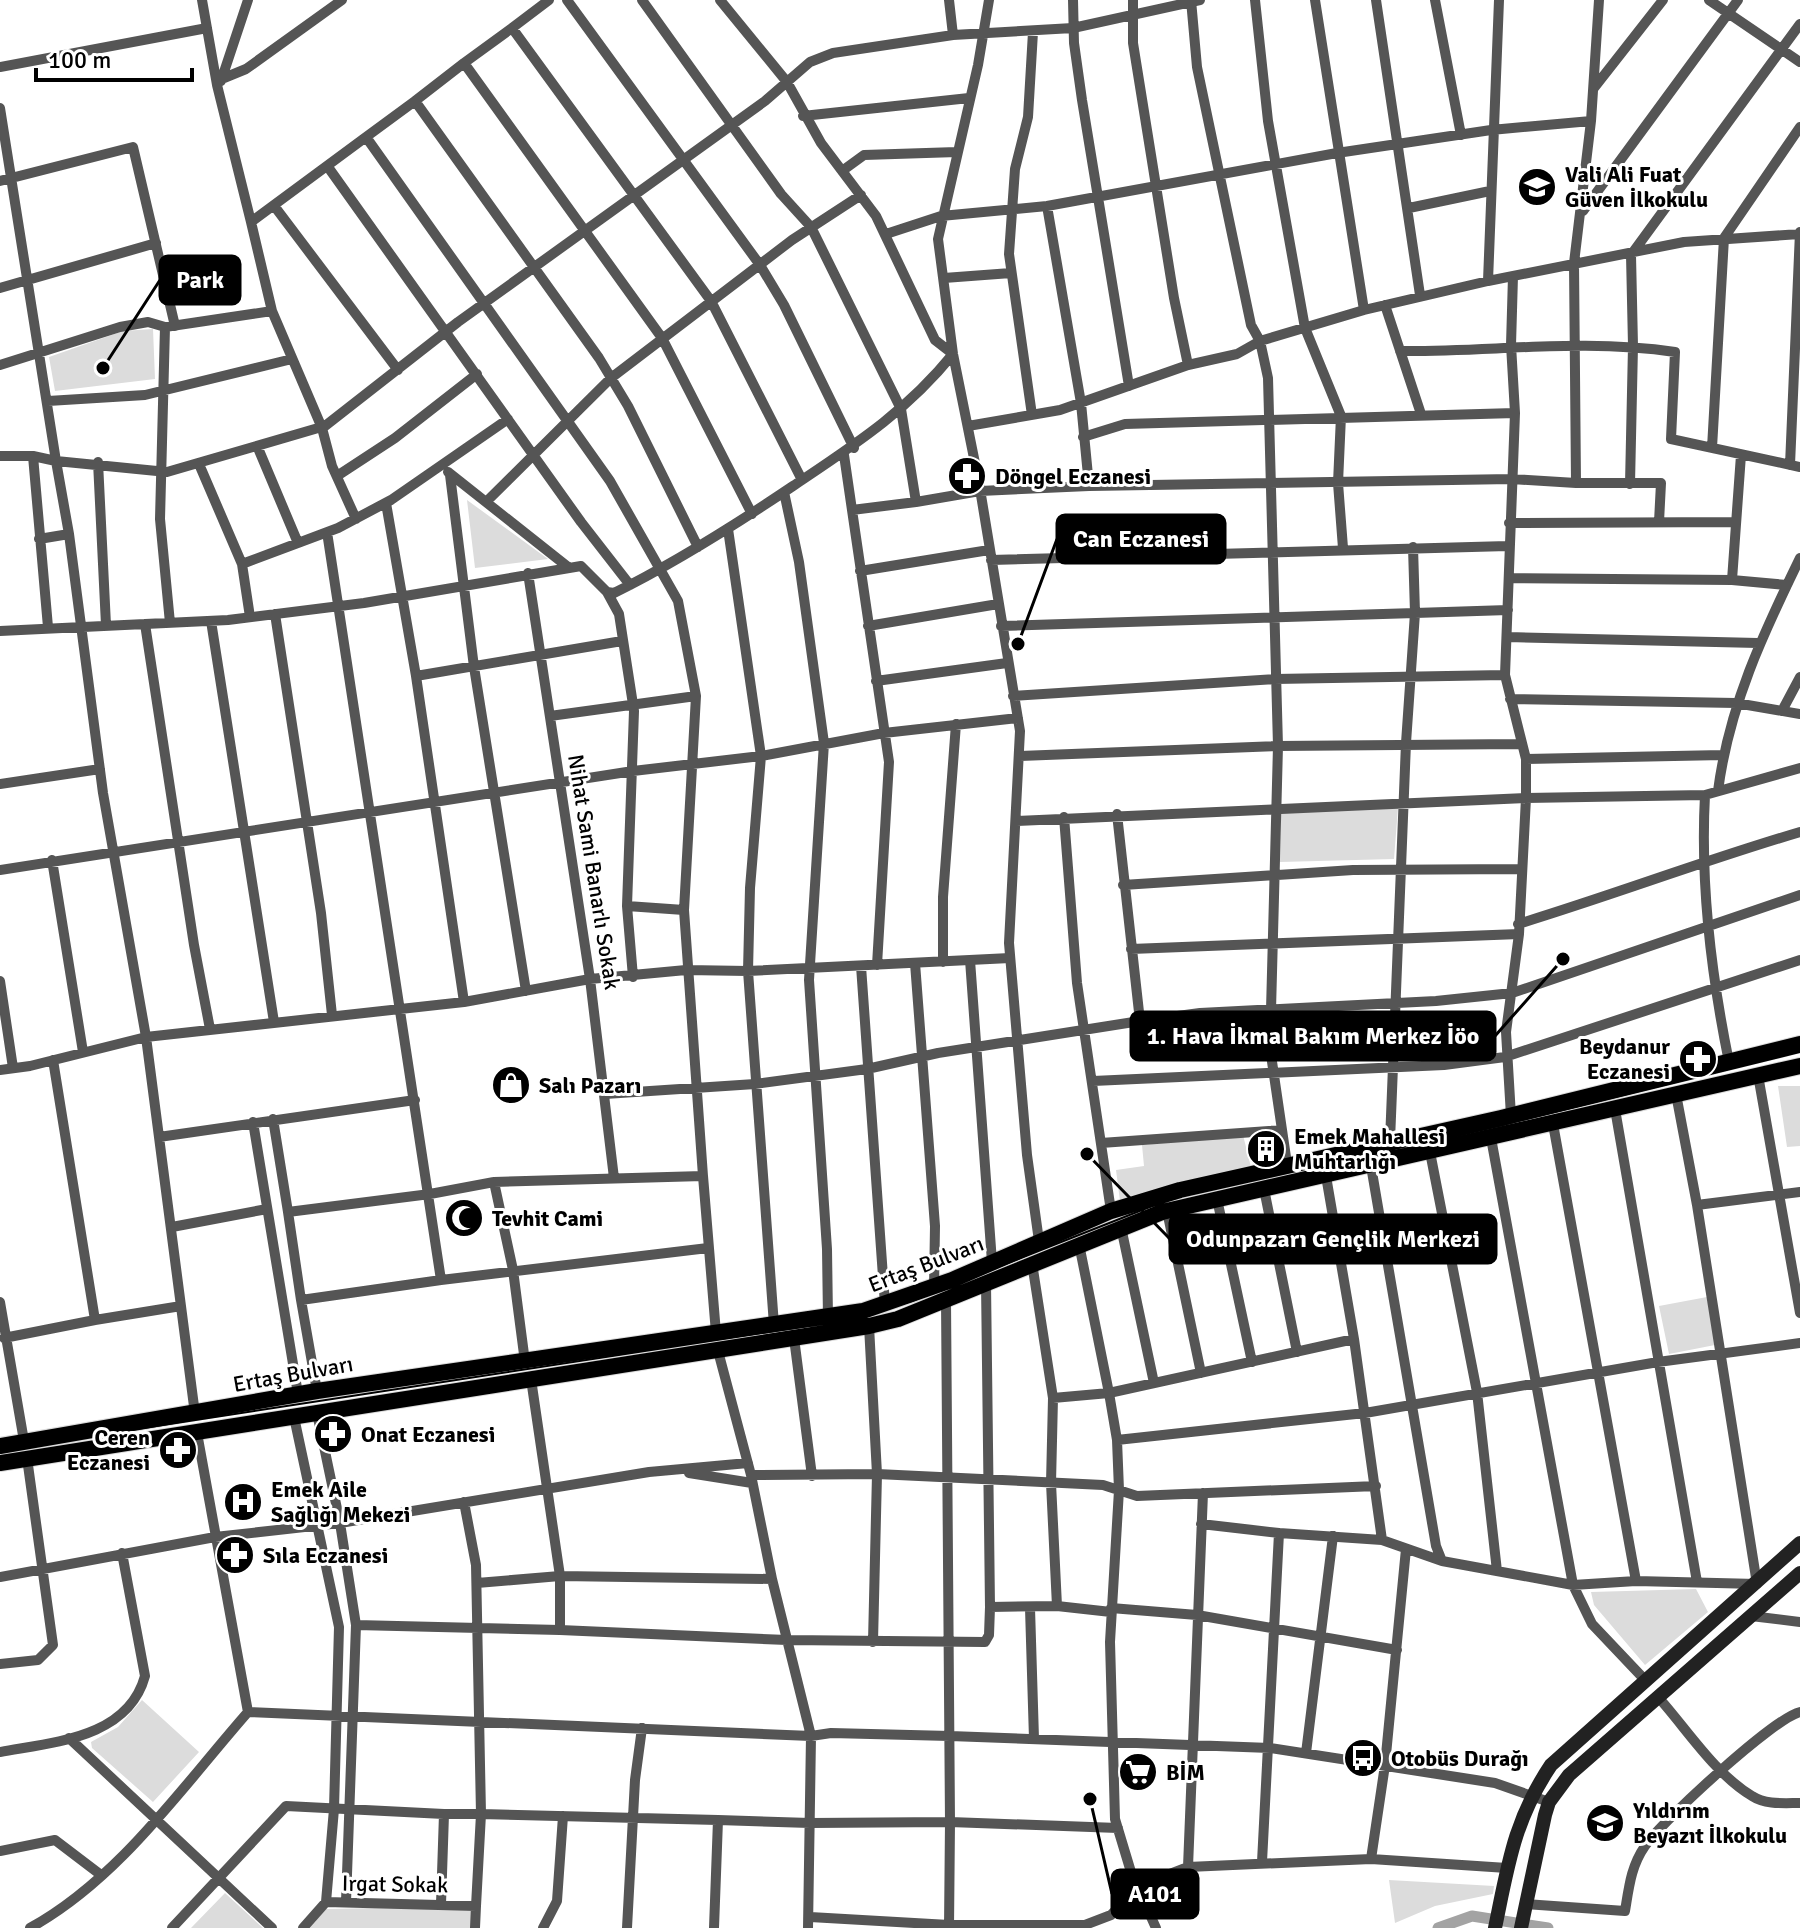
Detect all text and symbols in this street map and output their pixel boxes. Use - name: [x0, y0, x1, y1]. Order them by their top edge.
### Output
- scale bar: [36, 32, 192, 82]
- text: 100 m: [48, 45, 111, 75]
- place label: Vali Ali Fuat Güven İlkokulu: [1565, 161, 1708, 213]
- school or university icon: Vali Ali Fuat Güven İlkokulu: [1516, 166, 1558, 208]
- callout: Park: [160, 256, 240, 304]
- text: Park: [176, 265, 224, 295]
- pharmacy icon: Döngel Eczanesi: [946, 455, 988, 497]
- place label: Döngel Eczanesi: [995, 463, 1151, 490]
- callout: Can Eczanesi: [1057, 515, 1225, 563]
- text: Can Eczanesi: [1073, 524, 1209, 554]
- street label: Nihat Sami Banarlı Sokak: [562, 752, 626, 992]
- callout: 1. Hava İkmal Bakım Merkez İöo: [1131, 1012, 1495, 1060]
- text: 1. Hava İkmal Bakım Merkez İöo: [1147, 1021, 1479, 1051]
- place label: Beydanur Eczanesi: [1579, 1033, 1670, 1085]
- pharmacy icon: Beydanur Eczanesi: [1677, 1038, 1719, 1080]
- shop icon: Salı Pazarı: [490, 1064, 532, 1106]
- place label: Salı Pazarı: [539, 1072, 641, 1099]
- place label: Emek Mahallesi Muhtarlığı: [1294, 1123, 1445, 1175]
- building icon: Emek Mahallesi Muhtarlığı: [1245, 1128, 1287, 1170]
- mosque icon: Tevhit Cami: [443, 1197, 485, 1239]
- place label: Tevhit Cami: [492, 1205, 603, 1232]
- callout: Odunpazarı Gençlik Merkezi: [1170, 1215, 1496, 1263]
- text: Odunpazarı Gençlik Merkezi: [1186, 1224, 1480, 1254]
- street label: Ertaş Bulvarı: [864, 1230, 988, 1298]
- street label: Ertaş Bulvarı: [231, 1350, 355, 1398]
- pharmacy icon: Onat Eczanesi: [312, 1413, 354, 1455]
- place label: Onat Eczanesi: [361, 1421, 495, 1448]
- place label: Ceren Eczanesi: [67, 1424, 150, 1476]
- pharmacy icon: Ceren Eczanesi: [157, 1429, 199, 1471]
- place label: Emek Aile Sağlığı Mekezi: [271, 1476, 410, 1528]
- hospital icon: Emek Aile Sağlığı Mekezi: [222, 1481, 264, 1523]
- pharmacy icon: Sıla Eczanesi: [214, 1534, 256, 1576]
- place label: Sıla Eczanesi: [263, 1542, 388, 1569]
- bus stop icon: Otobüs Durağı: [1342, 1737, 1384, 1779]
- place label: Otobüs Durağı: [1391, 1745, 1529, 1772]
- supermarket icon: BİM: [1117, 1751, 1159, 1793]
- place label: BİM: [1166, 1759, 1205, 1786]
- place label: Yıldırım Beyazıt İlkokulu: [1632, 1797, 1787, 1849]
- school or university icon: Yıldırım Beyazıt İlkokulu: [1584, 1802, 1626, 1844]
- street label: Irgat Sokak: [342, 1870, 448, 1898]
- callout: A101: [1112, 1870, 1198, 1918]
- text: A101: [1128, 1879, 1182, 1909]

